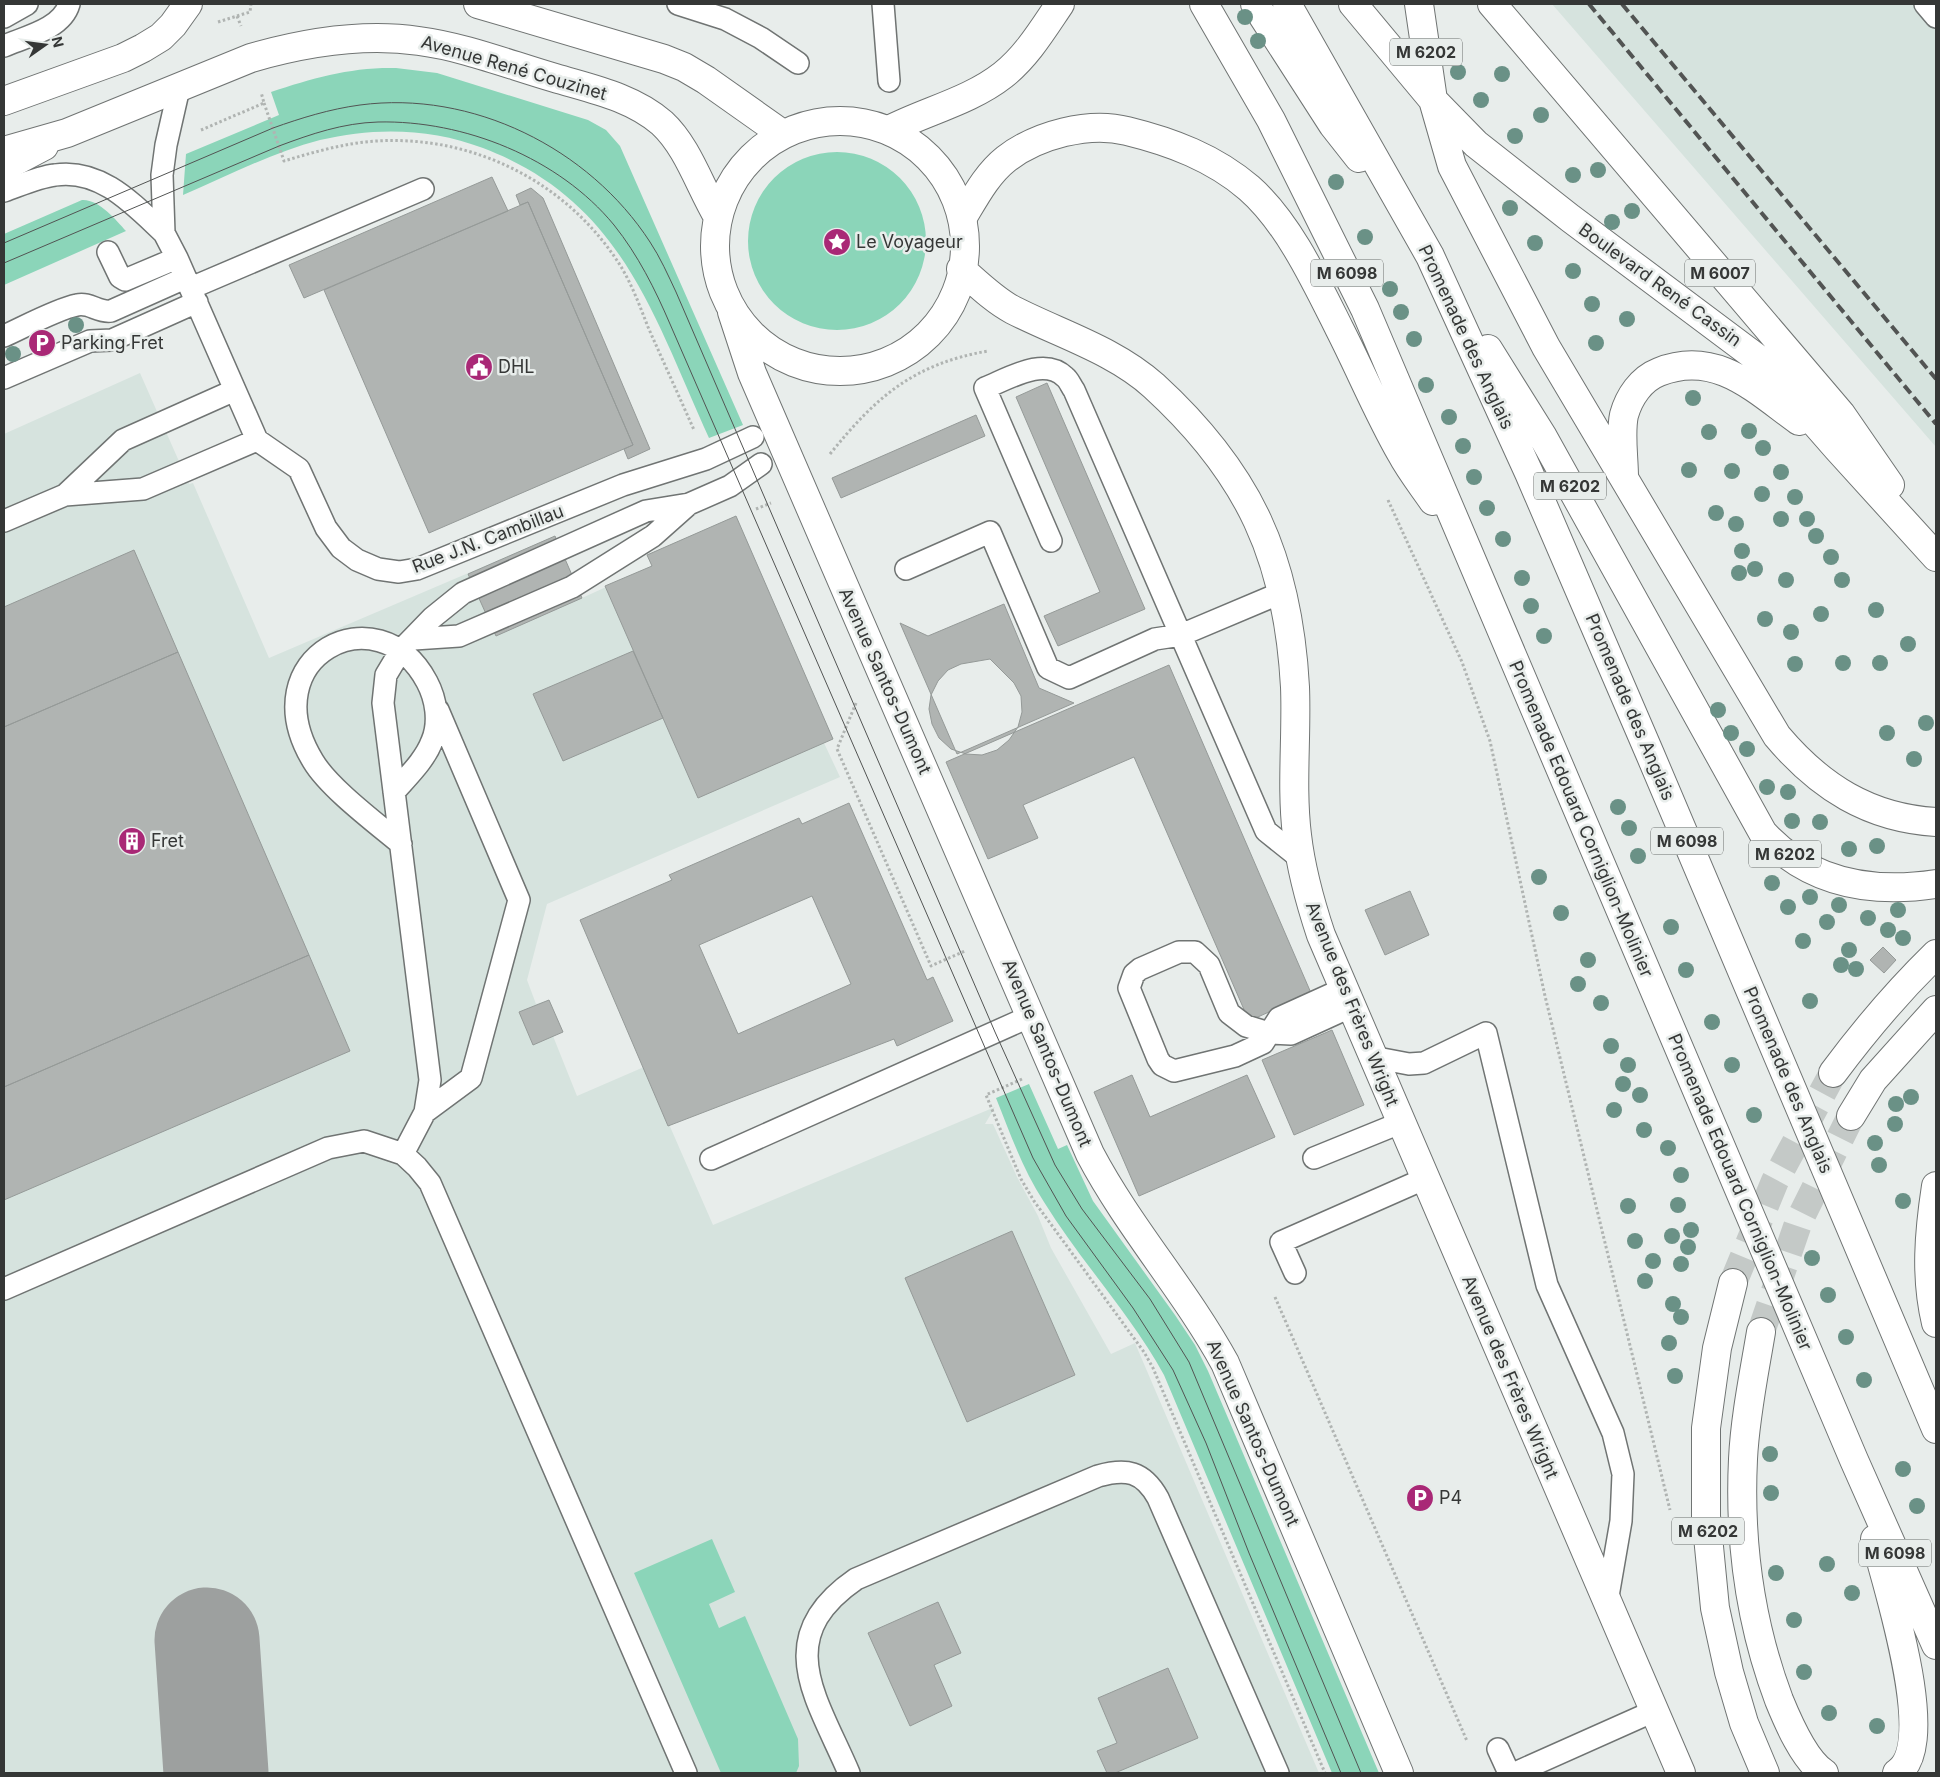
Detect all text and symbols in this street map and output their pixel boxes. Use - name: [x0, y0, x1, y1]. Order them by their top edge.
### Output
- north arrow: [20, 20, 70, 70]
- street label: Avenue René Couzinet: [419, 31, 610, 104]
- text: N: [49, 35, 68, 49]
- road number: M 6202: [1390, 38, 1462, 66]
- street label: Boulevard René Cassin: [1575, 219, 1746, 351]
- place icon: Le Voyageur: [822, 227, 852, 257]
- place label: Le Voyageur: [856, 231, 963, 252]
- street label: Promenade des Anglais: [1414, 241, 1518, 432]
- road number: M 6098: [1311, 260, 1383, 286]
- road number: M 6007: [1685, 260, 1755, 286]
- parking icon: Parking Fret: [27, 328, 57, 358]
- place label: Parking Fret: [61, 332, 164, 353]
- public building icon: DHL: [464, 352, 494, 382]
- place label: DHL: [498, 356, 535, 377]
- road number: M 6202: [1534, 472, 1606, 500]
- street label: Rue J.N. Cambillau: [409, 500, 566, 577]
- street label: Avenue Santos-Dumont: [835, 584, 936, 777]
- street label: Promenade des Anglais: [1582, 610, 1679, 803]
- street label: Promenade Edouard Corniglion-Molinier: [1505, 657, 1658, 980]
- building icon: Fret: [117, 826, 147, 856]
- road number: M 6098: [1651, 828, 1723, 854]
- place label: Fret: [151, 830, 184, 851]
- road number: M 6202: [1749, 841, 1821, 868]
- street label: Avenue des Frères Wright: [1302, 898, 1403, 1109]
- street label: Avenue Santos-Dumont: [998, 956, 1097, 1150]
- street label: Promenade des Anglais: [1740, 983, 1837, 1176]
- street label: Promenade Edouard Corniglion-Molinier: [1664, 1030, 1817, 1353]
- street label: Avenue des Frères Wright: [1458, 1272, 1563, 1482]
- street label: Avenue Santos-Dumont: [1203, 1336, 1304, 1529]
- parking icon: P4: [1405, 1483, 1435, 1513]
- place label: P4: [1439, 1487, 1462, 1508]
- road number: M 6202: [1672, 1518, 1744, 1544]
- road number: M 6098: [1859, 1540, 1931, 1566]

